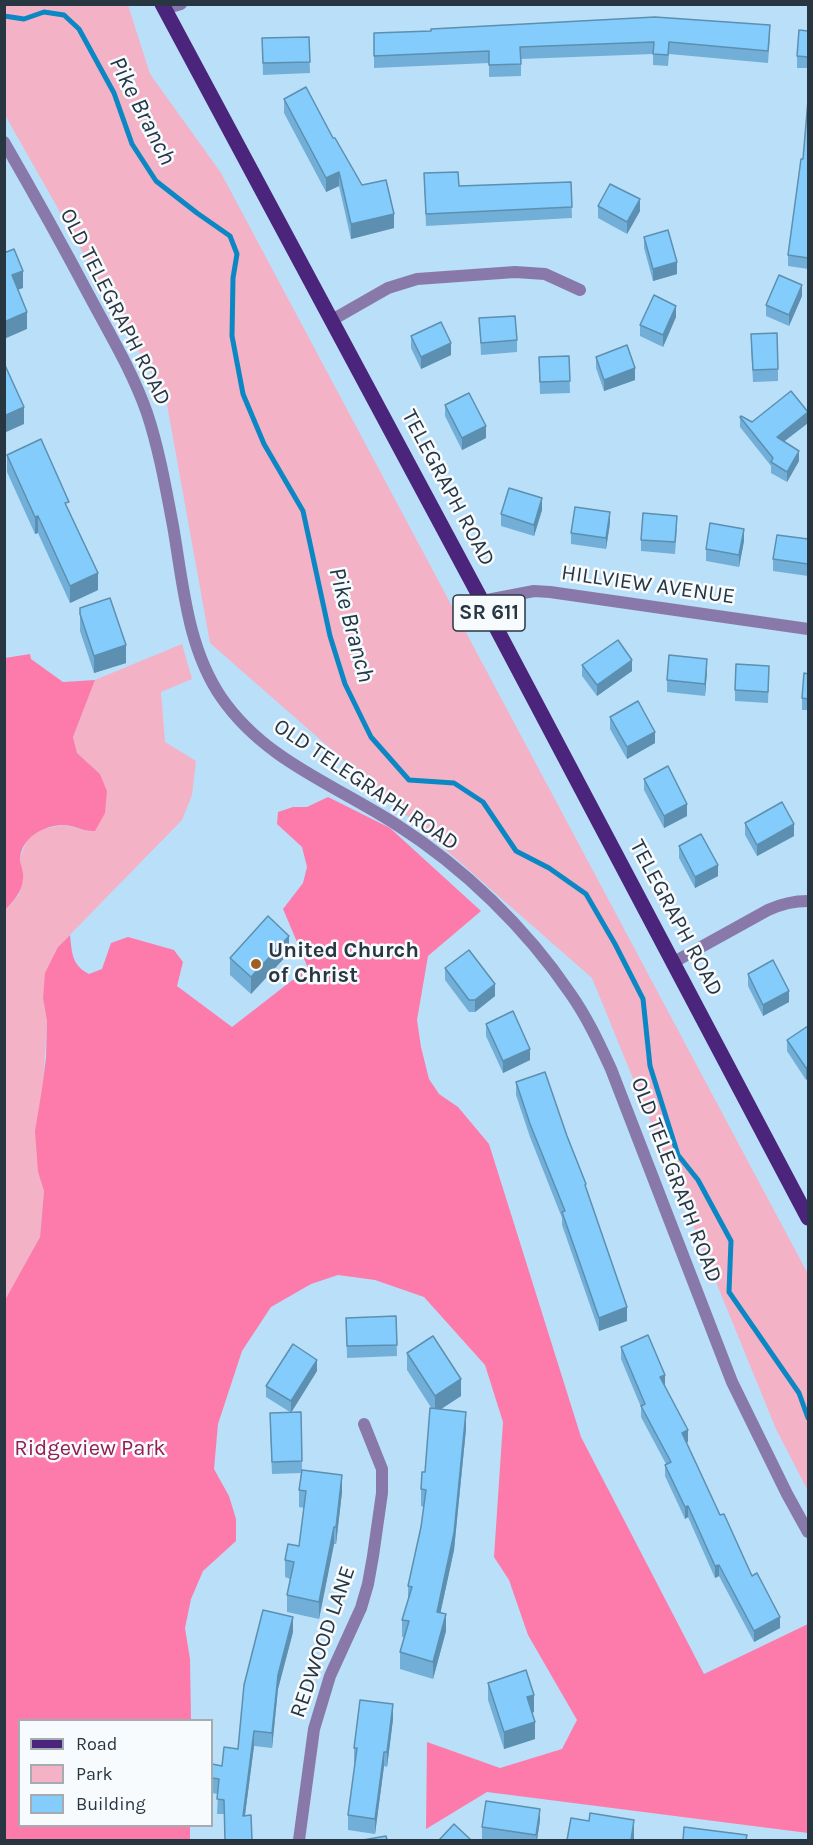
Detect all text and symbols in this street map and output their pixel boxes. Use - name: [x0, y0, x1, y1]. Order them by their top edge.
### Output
- water label: Pike Branch: [102, 52, 182, 170]
- street label: OLD TELEGRAPH ROAD: [54, 204, 176, 410]
- street label: TELEGRAPH ROAD: [396, 405, 500, 571]
- street label: HILLVIEW AVENUE: [560, 560, 736, 610]
- water label: Pike Branch: [322, 564, 380, 686]
- road number: SR 611: [453, 595, 525, 631]
- street label: OLD TELEGRAPH ROAD: [268, 713, 464, 857]
- street label: TELEGRAPH ROAD: [624, 835, 728, 1001]
- place label: United Church of Christ: [268, 938, 419, 990]
- marker: United Church of Christ: [249, 957, 263, 971]
- street label: OLD TELEGRAPH ROAD: [625, 1074, 727, 1286]
- park label: Ridgeview Park: [14, 1436, 166, 1462]
- street label: REDWOOD LANE: [285, 1563, 361, 1721]
- legend: [18, 1719, 213, 1827]
- text: Road: [76, 1733, 117, 1755]
- text: Park: [76, 1763, 113, 1785]
- text: Building: [76, 1793, 146, 1815]

